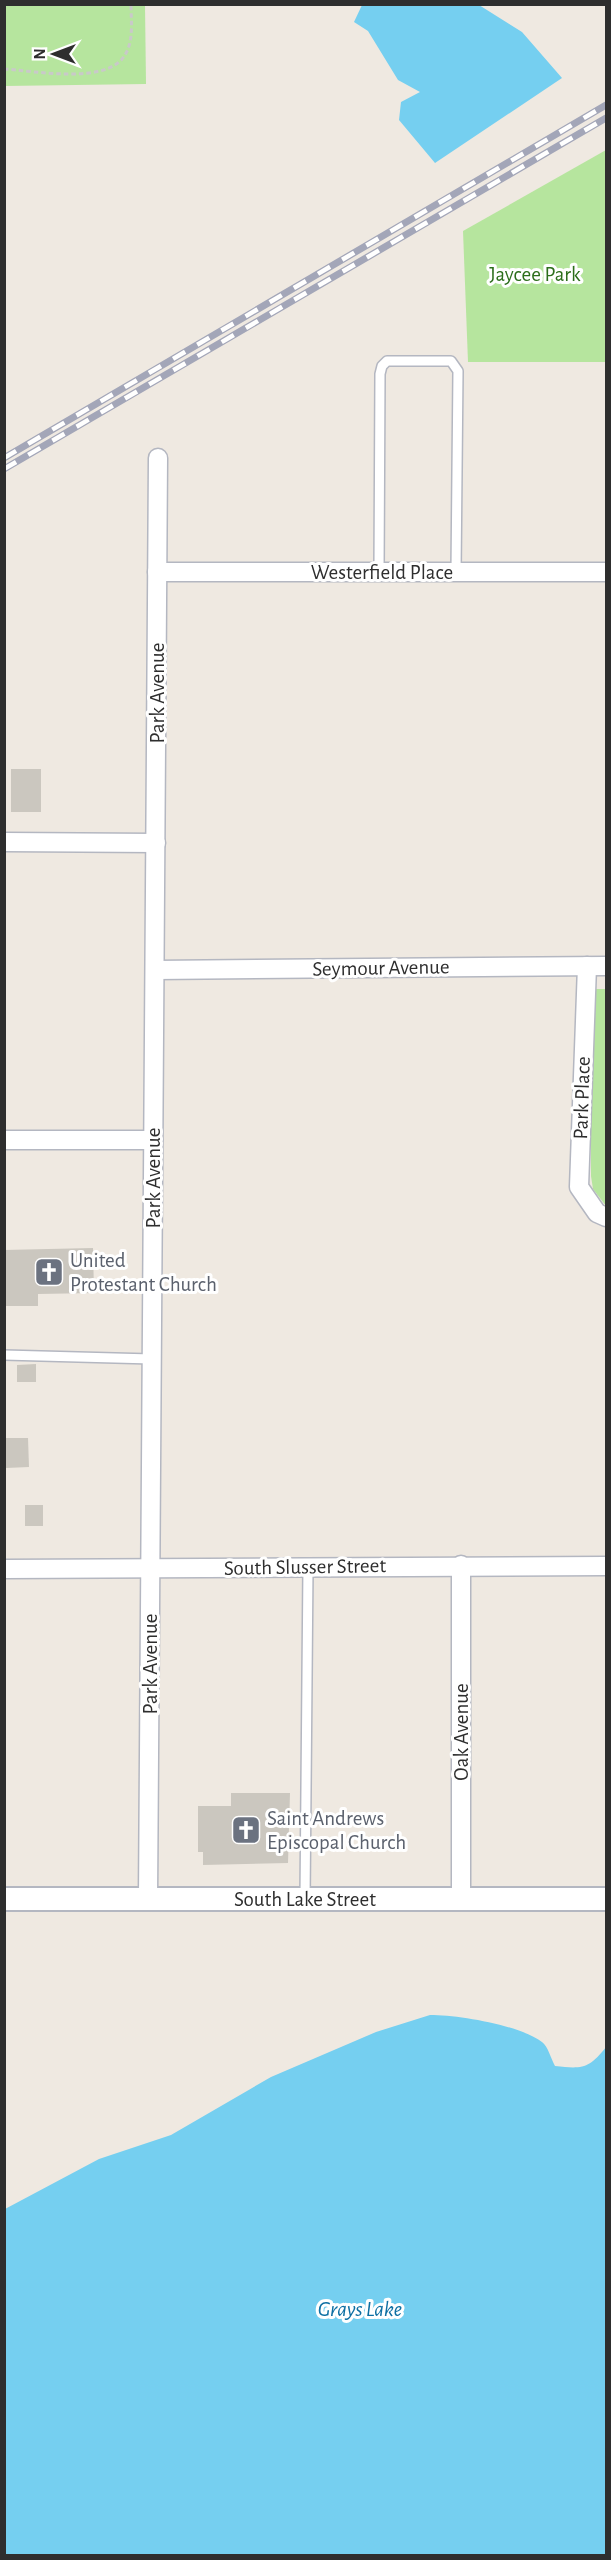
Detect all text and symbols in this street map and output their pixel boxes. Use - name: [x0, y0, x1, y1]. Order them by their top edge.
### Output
- north arrow: [24, 24, 84, 84]
- text: N: [32, 48, 48, 60]
- park label: Jaycee Park: [489, 264, 581, 285]
- street label: Westerfield Place: [311, 562, 453, 583]
- street label: Park Avenue: [147, 643, 168, 743]
- street label: Seymour Avenue: [312, 956, 450, 980]
- street label: Park Place: [570, 1056, 594, 1140]
- street label: Park Avenue: [143, 1128, 164, 1228]
- place label: United Protestant Church: [70, 1250, 217, 1295]
- church icon: United Protestant Church: [33, 1256, 65, 1288]
- street label: South Slusser Street: [224, 1555, 387, 1579]
- street label: Park Avenue: [140, 1614, 161, 1714]
- street label: Oak Avenue: [451, 1683, 472, 1781]
- place label: Saint Andrews Episcopal Church: [267, 1808, 406, 1853]
- church icon: Saint Andrews Episcopal Church: [230, 1814, 262, 1846]
- street label: South Lake Street: [234, 1889, 376, 1910]
- water label: Grays Lake: [318, 2298, 402, 2320]

